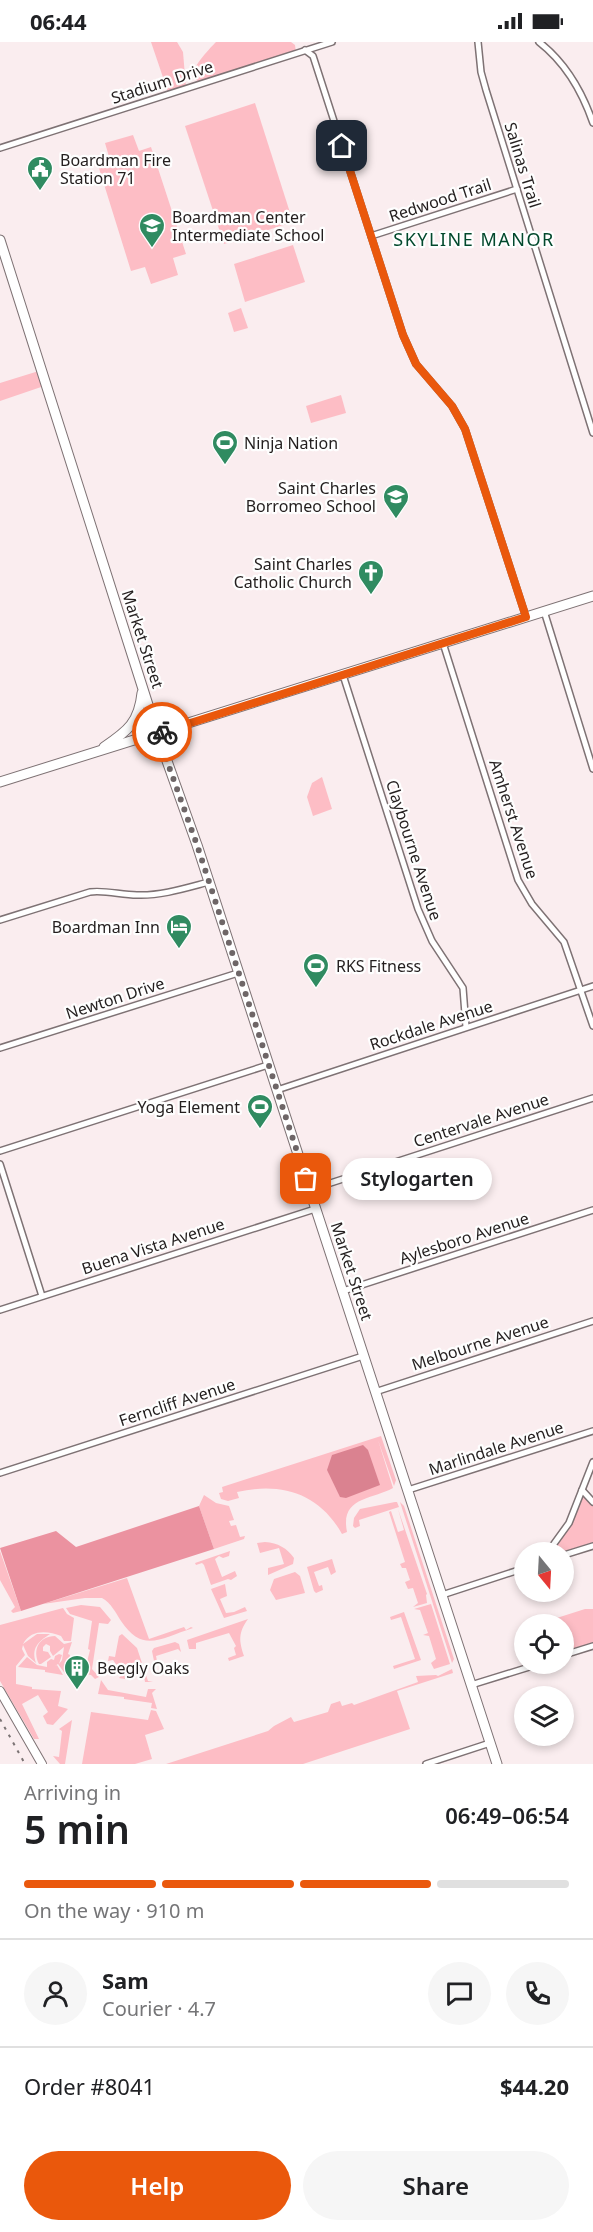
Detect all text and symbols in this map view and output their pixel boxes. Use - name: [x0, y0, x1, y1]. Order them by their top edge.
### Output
- text: 06:44: [30, 6, 87, 36]
- street label: Stadium Drive: [108, 55, 216, 109]
- pin: [316, 120, 367, 171]
- street label: Salinas Trail: [500, 120, 546, 210]
- icon: home: [325, 129, 358, 162]
- place label: Boardman Fire Station 71: [60, 149, 171, 189]
- public building icon: Boardman Fire Station 71: [25, 154, 55, 192]
- street label: Redwood Trail: [386, 173, 494, 227]
- place label: Boardman Center Intermediate School: [172, 206, 324, 246]
- school or university icon: Boardman Center Intermediate School: [137, 211, 167, 249]
- district label: SKYLINE MANOR: [393, 227, 555, 251]
- sports icon: Ninja Nation: [210, 428, 240, 466]
- place label: Ninja Nation: [244, 432, 338, 454]
- place label: Saint Charles Borromeo School: [246, 477, 376, 517]
- school or university icon: Saint Charles Borromeo School: [381, 482, 411, 520]
- place label: Saint Charles Catholic Church: [234, 553, 352, 593]
- church icon: Saint Charles Catholic Church: [356, 558, 386, 596]
- street label: Market Street: [117, 587, 169, 691]
- courier: [132, 702, 192, 762]
- icon: bike: [146, 716, 179, 749]
- street label: Amherst Avenue: [484, 756, 544, 882]
- street label: Claybourne Avenue: [381, 777, 447, 923]
- hotel icon: Boardman Inn: [164, 912, 194, 950]
- place label: Boardman Inn: [52, 916, 160, 938]
- sports icon: RKS Fitness: [301, 951, 331, 989]
- place label: RKS Fitness: [336, 955, 421, 977]
- street label: Newton Drive: [63, 972, 167, 1024]
- street label: Rockdale Avenue: [367, 995, 495, 1055]
- street label: Centervale Avenue: [411, 1088, 551, 1152]
- sports icon: Yoga Element: [245, 1092, 275, 1130]
- place label: Yoga Element: [137, 1096, 240, 1118]
- pin: [280, 1153, 331, 1204]
- callout: Stylogarten: [342, 1158, 492, 1200]
- icon: bag: [289, 1162, 322, 1195]
- text: Stylogarten: [360, 1165, 474, 1192]
- street label: Aylesboro Avenue: [396, 1207, 532, 1269]
- street label: Buena Vista Avenue: [79, 1213, 227, 1279]
- street label: Market Street: [326, 1219, 378, 1323]
- street label: Melbourne Avenue: [409, 1310, 551, 1376]
- street label: Ferncliff Avenue: [116, 1373, 238, 1431]
- street label: Marlindale Avenue: [426, 1416, 566, 1480]
- north arrow: [514, 1542, 574, 1602]
- map controls: [514, 1542, 574, 1746]
- button: locate: [514, 1614, 574, 1674]
- building icon: Beegly Oaks: [62, 1653, 92, 1691]
- place label: Beegly Oaks: [97, 1657, 189, 1679]
- button: layers: [514, 1686, 574, 1746]
- text: Arriving in: [24, 1779, 121, 1806]
- text: 06:49–06:54: [445, 1800, 569, 1830]
- text: 5 min: [24, 1802, 130, 1855]
- text: On the way · 910 m: [24, 1897, 204, 1924]
- button: person: [24, 1962, 87, 2025]
- button: chat: [428, 1962, 491, 2025]
- button: phone: [506, 1962, 569, 2025]
- text: Sam: [102, 1965, 149, 1995]
- text: Courier · 4.7: [102, 1995, 216, 2022]
- text: Order #8041: [24, 2071, 155, 2101]
- text: $44.20: [500, 2071, 569, 2101]
- button: Help: [24, 2151, 291, 2220]
- button: Share: [303, 2151, 569, 2220]

